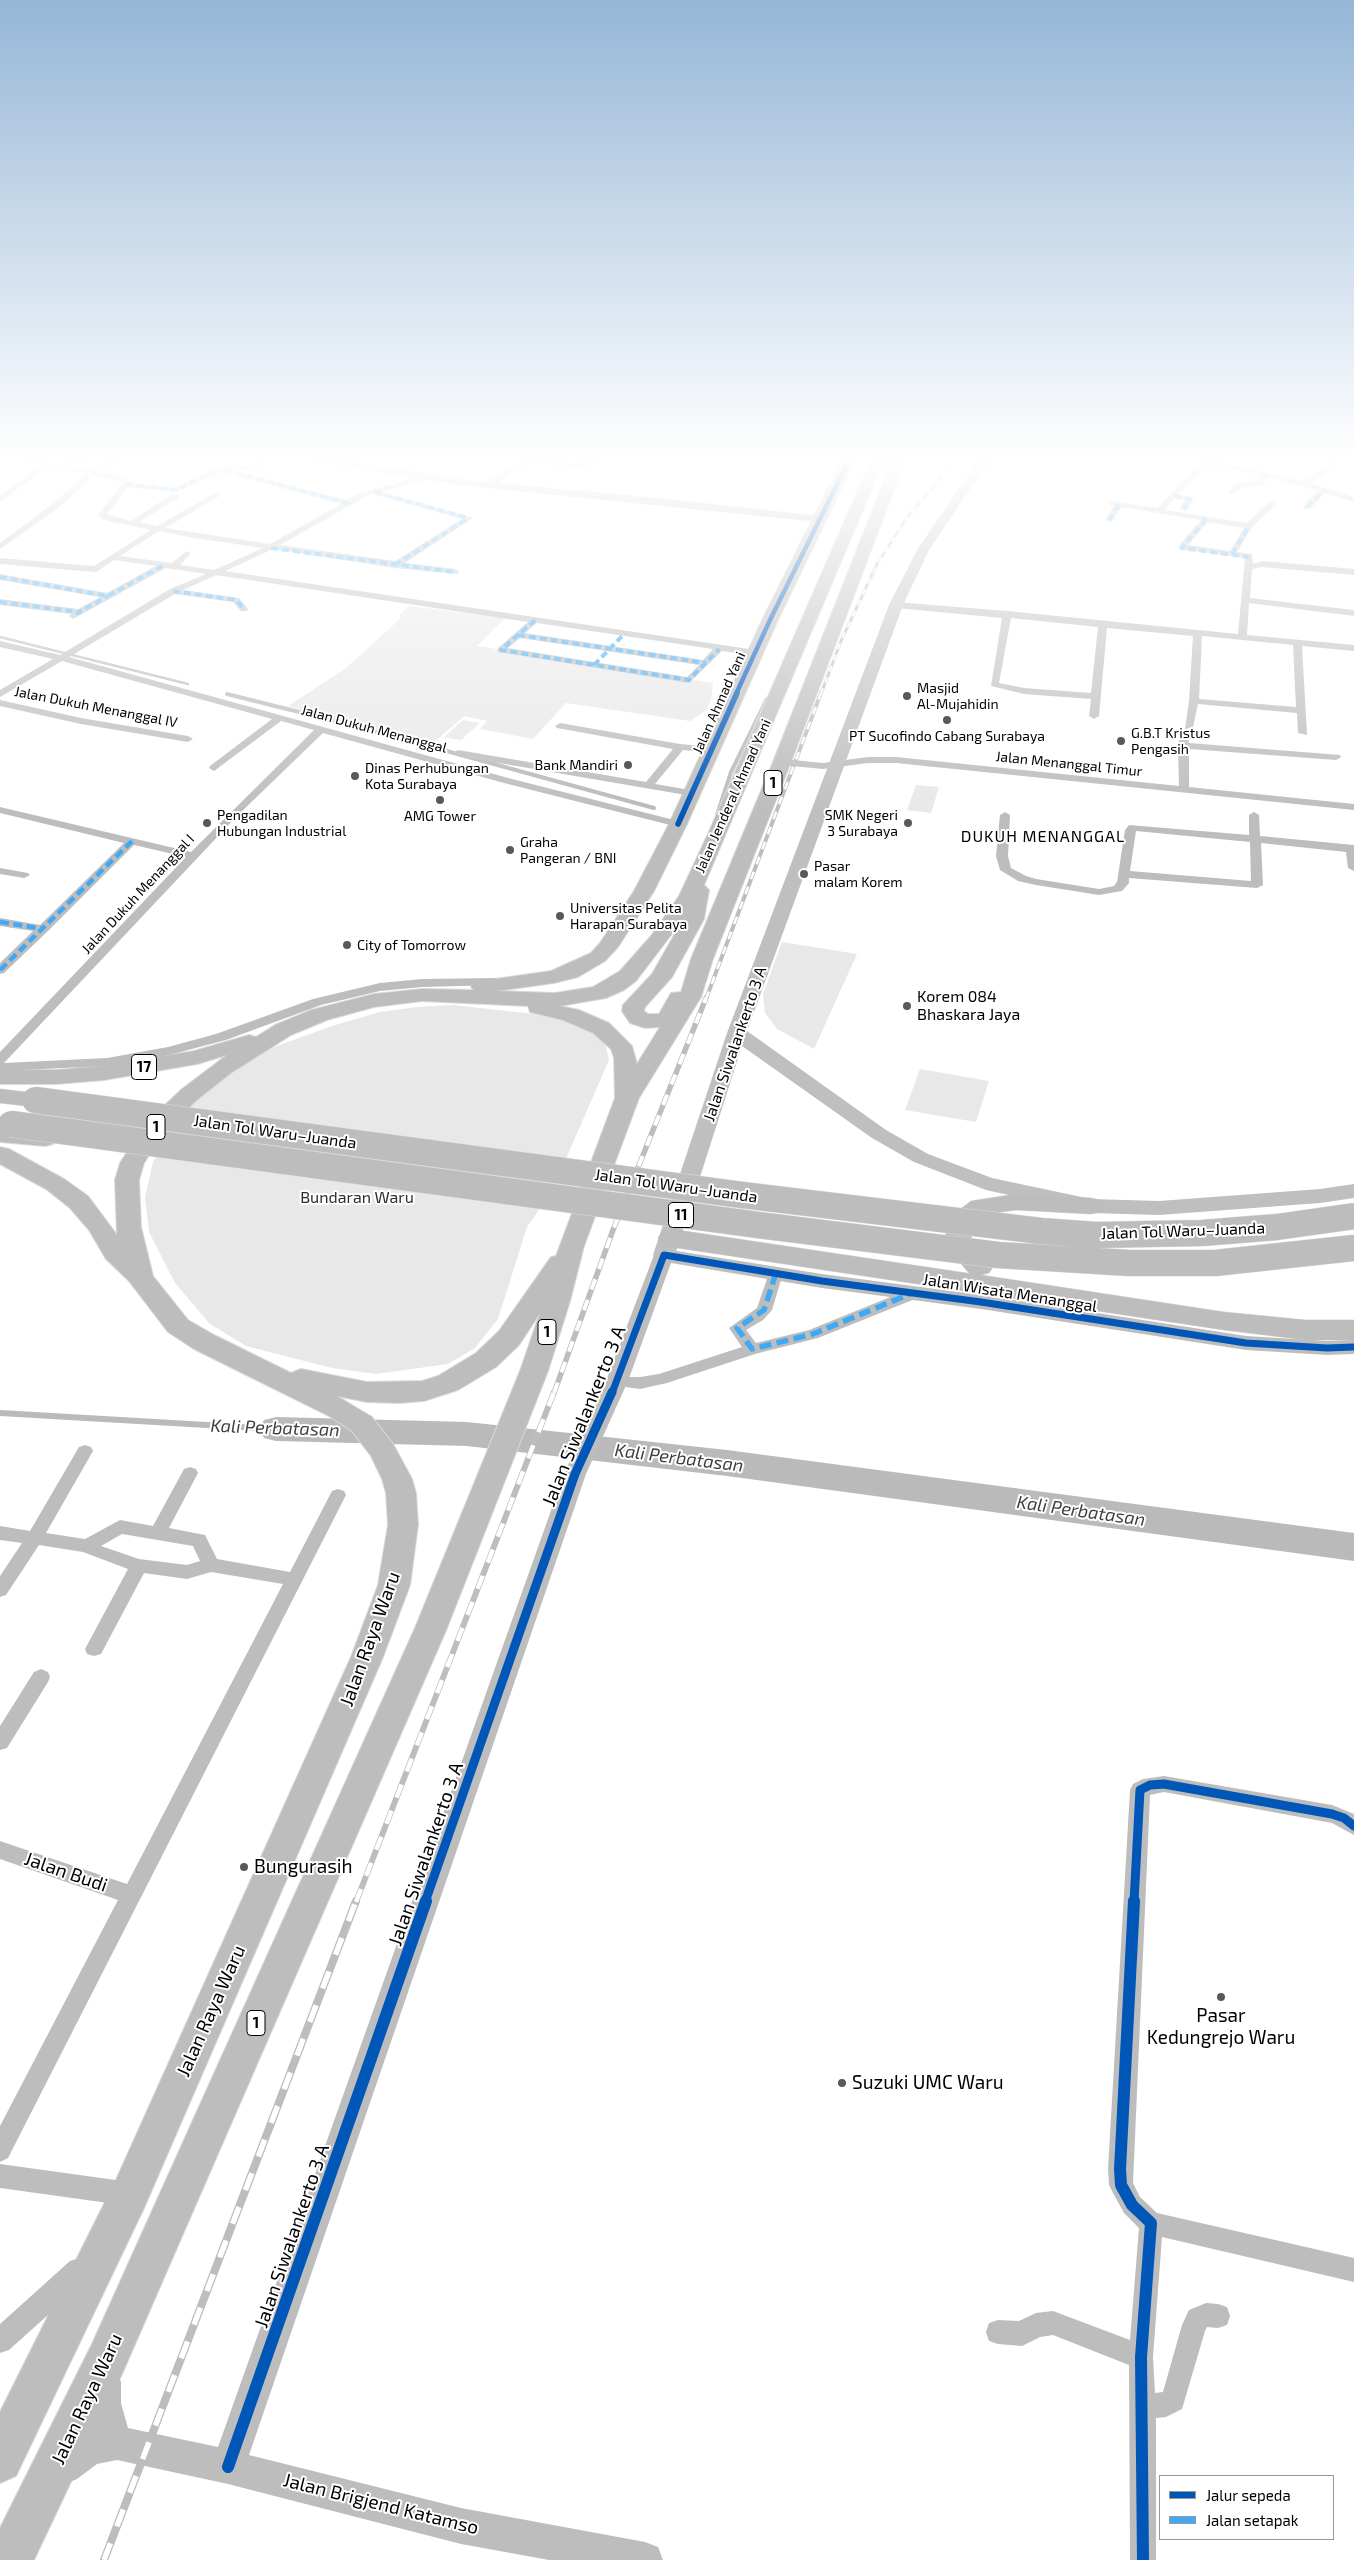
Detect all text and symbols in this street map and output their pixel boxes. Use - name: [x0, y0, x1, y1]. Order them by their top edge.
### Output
- street label: Jalan Ahmad Yani: [689, 649, 749, 757]
- place label: Masjid Al-Mujahidin: [917, 680, 999, 712]
- street label: Jalan Dukuh Menanggal IV: [13, 683, 179, 731]
- marker: Masjid Al-Mujahidin: [901, 690, 913, 702]
- street label: Jalan Dukuh Menanggal: [299, 701, 449, 757]
- marker: PT Sucofindo Cabang Surabaya: [941, 714, 953, 726]
- street label: Jalan Jenderal Ahmad Yani: [691, 717, 775, 875]
- place label: G.B.T Kristus Pengasih: [1131, 725, 1210, 758]
- place label: PT Sucofindo Cabang Surabaya: [849, 728, 1045, 744]
- marker: G.B.T Kristus Pengasih: [1115, 735, 1127, 747]
- street label: Jalan Menanggal Timur: [995, 748, 1143, 780]
- place label: Bank Mandiri: [535, 757, 618, 773]
- marker: Bank Mandiri: [622, 759, 634, 771]
- place label: Dinas Perhubungan Kota Surabaya: [365, 760, 489, 792]
- marker: Dinas Perhubungan Kota Surabaya: [349, 770, 361, 782]
- road number: 1: [764, 770, 782, 796]
- marker: AMG Tower: [434, 794, 446, 806]
- place label: Pengadilan Hubungan Industrial: [217, 807, 346, 840]
- place label: SMK Negeri 3 Surabaya: [825, 807, 898, 840]
- place label: AMG Tower: [404, 808, 476, 824]
- marker: Pengadilan Hubungan Industrial: [201, 817, 213, 829]
- marker: SMK Negeri 3 Surabaya: [902, 817, 914, 829]
- district label: DUKUH MENANGGAL: [959, 827, 1127, 847]
- street label: Jalan Dukuh Menanggal I: [78, 831, 198, 957]
- place label: Graha Pangeran / BNI: [520, 834, 616, 866]
- marker: Graha Pangeran / BNI: [504, 844, 516, 856]
- place label: Pasar malam Korem: [814, 858, 902, 890]
- marker: Pasar malam Korem: [798, 868, 810, 880]
- place label: Universitas Pelita Harapan Surabaya: [570, 900, 687, 932]
- marker: Universitas Pelita Harapan Surabaya: [554, 910, 566, 922]
- place label: City of Tomorrow: [357, 937, 466, 953]
- marker: City of Tomorrow: [341, 939, 353, 951]
- street label: Jalan Siwalankerto 3 A: [699, 964, 771, 1124]
- place label: Korem 084 Bhaskara Jaya: [917, 987, 1020, 1025]
- marker: Korem 084 Bhaskara Jaya: [901, 1000, 913, 1012]
- road number: 17: [132, 1054, 156, 1080]
- street label: Jalan Tol Waru–Juanda: [192, 1111, 358, 1153]
- road number: 1: [147, 1114, 165, 1140]
- street label: Jalan Tol Waru–Juanda: [593, 1165, 759, 1207]
- park label: Bundaran Waru: [300, 1188, 414, 1208]
- road number: 11: [668, 1202, 694, 1228]
- street label: Jalan Tol Waru–Juanda: [1101, 1219, 1265, 1243]
- street label: Jalan Wisata Menanggal: [921, 1270, 1099, 1316]
- road number: 1: [538, 1320, 556, 1344]
- street label: Jalan Siwalankerto 3 A: [537, 1322, 631, 1510]
- water label: Kali Perbatasan: [210, 1415, 340, 1441]
- water label: Kali Perbatasan: [613, 1439, 745, 1477]
- water label: Kali Perbatasan: [1015, 1491, 1147, 1531]
- street label: Jalan Raya Waru: [335, 1569, 405, 1709]
- street label: Jalan Siwalankerto 3 A: [384, 1759, 468, 1949]
- street label: Jalan Budi: [21, 1847, 111, 1897]
- place label: Bungurasih: [254, 1856, 353, 1878]
- marker: Bungurasih: [238, 1861, 250, 1873]
- street label: Jalan Raya Waru: [172, 1942, 250, 2080]
- marker: Pasar Kedungrejo Waru: [1215, 1991, 1227, 2003]
- place label: Pasar Kedungrejo Waru: [1147, 2005, 1295, 2049]
- road number: 1: [247, 2010, 265, 2036]
- place label: Suzuki UMC Waru: [852, 2072, 1004, 2094]
- marker: Suzuki UMC Waru: [836, 2077, 848, 2089]
- street label: Jalan Siwalankerto 3 A: [250, 2141, 334, 2331]
- street label: Jalan Raya Waru: [47, 2330, 127, 2468]
- street label: Jalan Brigjend Katamso: [281, 2469, 481, 2539]
- legend: [1159, 2475, 1334, 2540]
- text: Jalur sepeda: [1206, 2486, 1291, 2504]
- text: Jalan setapak: [1206, 2511, 1298, 2529]

